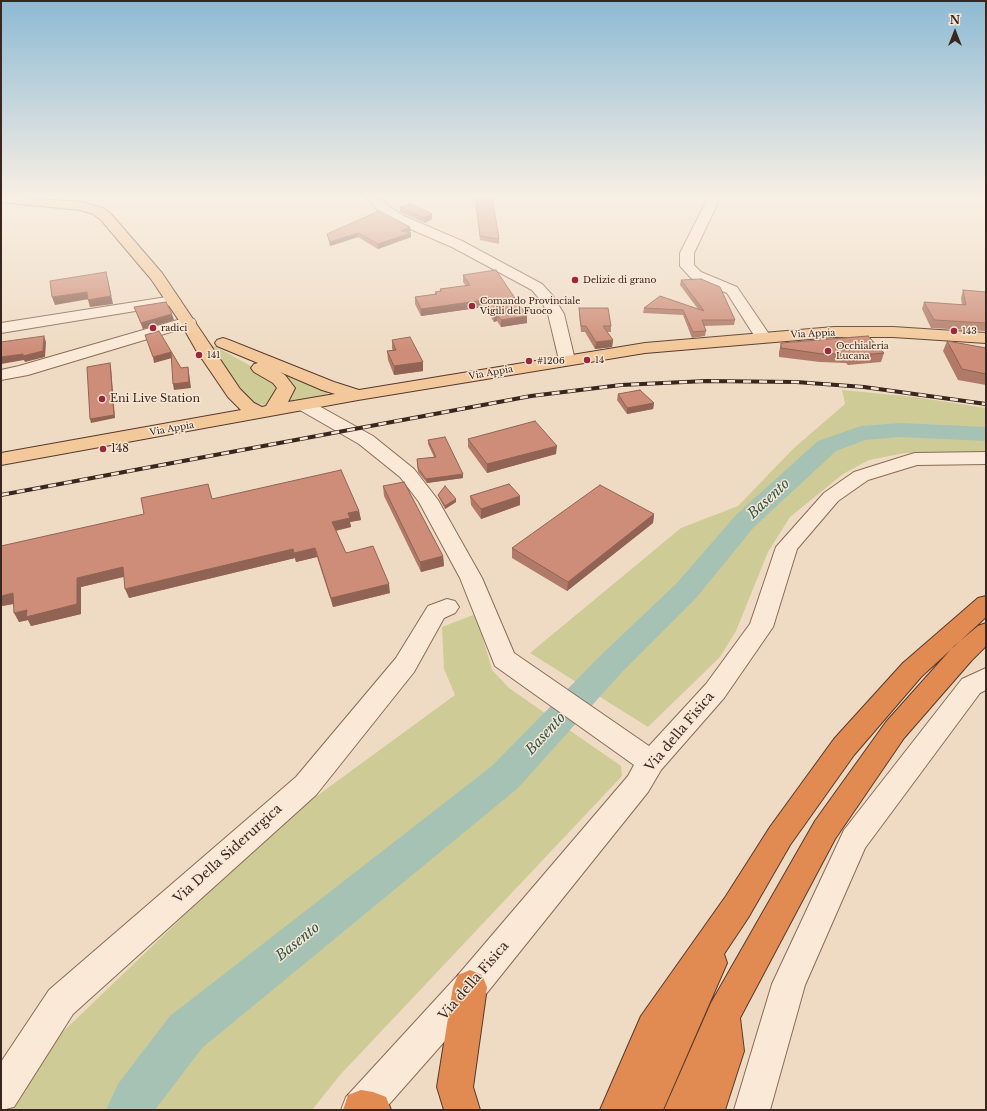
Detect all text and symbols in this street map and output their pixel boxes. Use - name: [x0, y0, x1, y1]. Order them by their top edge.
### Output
- north arrow: [935, 12, 975, 52]
- text: N: [950, 13, 960, 27]
- marker: Delizie di grano: [570, 275, 580, 285]
- place label: Delizie di grano: [583, 275, 656, 285]
- place label: Comando Provinciale Vigili del Fuoco: [480, 296, 580, 317]
- marker: Comando Provinciale Vigili del Fuoco: [467, 301, 477, 311]
- marker: radici: [148, 323, 158, 333]
- place label: radici: [161, 323, 187, 333]
- marker: 143: [949, 326, 959, 336]
- place label: 143: [962, 326, 977, 336]
- street label: Via Appia: [790, 327, 836, 341]
- place label: Occhialeria Lucana: [836, 341, 889, 362]
- marker: Occhialeria Lucana: [823, 346, 833, 356]
- marker: 141: [194, 350, 204, 360]
- place label: 141: [207, 350, 220, 360]
- marker: 14: [582, 355, 592, 365]
- place label: 14: [595, 355, 604, 365]
- marker: #1206: [524, 356, 534, 366]
- place label: #1206: [537, 356, 565, 366]
- street label: Via Appia: [468, 364, 514, 382]
- place label: Eni Live Station: [110, 392, 200, 406]
- marker: Eni Live Station: [97, 394, 107, 404]
- street label: Via Appia: [149, 420, 195, 438]
- place label: 148: [111, 442, 129, 456]
- marker: 148: [98, 444, 108, 454]
- water label: Basento: [745, 475, 793, 523]
- street label: Via della Fisica: [642, 689, 718, 775]
- water label: Basento: [522, 710, 570, 758]
- street label: Via Della Siderurgica: [171, 801, 285, 907]
- water label: Basento: [273, 919, 323, 965]
- street label: Via della Fisica: [436, 939, 512, 1023]

